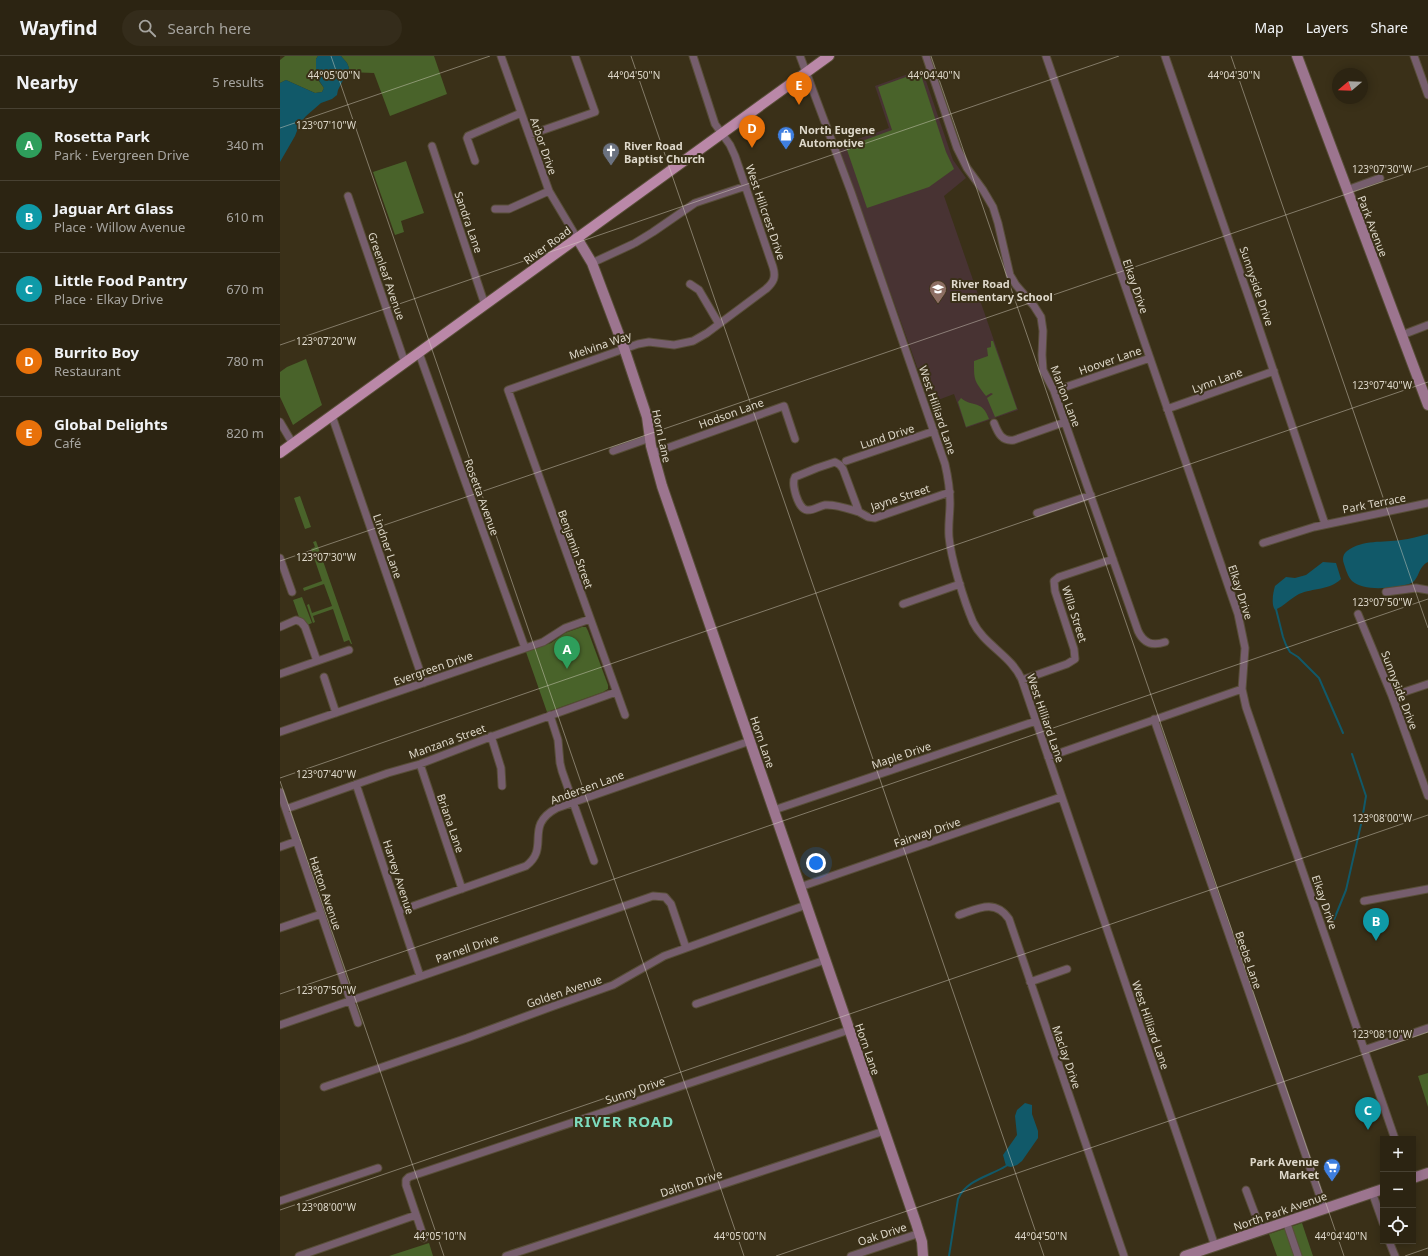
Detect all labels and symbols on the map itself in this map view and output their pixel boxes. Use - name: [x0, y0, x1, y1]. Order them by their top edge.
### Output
- text: 44°05'00"N: [308, 68, 360, 82]
- text: 44°04'50"N: [608, 68, 660, 82]
- text: 44°04'40"N: [908, 68, 960, 82]
- text: 44°04'30"N: [1208, 68, 1260, 82]
- north arrow: [1332, 68, 1368, 104]
- pin: E: [786, 72, 812, 105]
- street label: Arbor Drive: [527, 115, 561, 177]
- pin: D: [739, 115, 765, 148]
- text: 123°07'10"W: [296, 118, 357, 132]
- place label: North Eugene Automotive: [799, 122, 875, 150]
- shop icon: North Eugene Automotive: [776, 125, 796, 150]
- place label: River Road Baptist Church: [624, 138, 705, 166]
- church icon: River Road Baptist Church: [601, 141, 621, 166]
- street label: West Hillcrest Drive: [743, 162, 789, 262]
- text: 123°07'30"W: [1352, 162, 1413, 176]
- street label: Sandra Lane: [451, 189, 487, 255]
- street label: Park Avenue: [1354, 193, 1392, 259]
- street label: River Road: [520, 223, 574, 267]
- street label: Greenleaf Avenue: [365, 230, 409, 322]
- street label: Sunnyside Drive: [1236, 244, 1278, 328]
- street label: Elkay Drive: [1120, 257, 1152, 315]
- place label: River Road Elementary School: [951, 276, 1053, 304]
- school or university icon: River Road Elementary School: [928, 279, 948, 304]
- street label: Melvina Way: [567, 327, 634, 363]
- text: 123°07'20"W: [296, 334, 357, 348]
- street label: Hoover Lane: [1077, 342, 1143, 378]
- street label: Marion Lane: [1047, 363, 1085, 429]
- street label: West Hilliard Lane: [916, 364, 960, 456]
- street label: Lynn Lane: [1190, 364, 1244, 396]
- text: 123°07'40"W: [1352, 378, 1413, 392]
- street label: Hodson Lane: [696, 394, 766, 432]
- street label: Horn Lane: [649, 408, 675, 464]
- street label: Lund Drive: [858, 420, 916, 452]
- street label: Rosetta Avenue: [461, 457, 503, 537]
- street label: Jayne Street: [868, 480, 932, 514]
- street label: Park Terrace: [1341, 490, 1407, 516]
- street label: Benjamin Street: [555, 508, 597, 590]
- street label: Lindner Lane: [370, 512, 406, 580]
- text: 123°07'30"W: [296, 550, 357, 564]
- street label: Elkay Drive: [1225, 563, 1257, 621]
- street label: Willa Street: [1059, 584, 1091, 644]
- text: 123°07'50"W: [1352, 595, 1413, 609]
- pin: A: [554, 636, 580, 669]
- street label: Evergreen Drive: [391, 647, 475, 689]
- street label: Sunnyside Drive: [1378, 648, 1422, 732]
- street label: West Hilliard Lane: [1024, 672, 1068, 764]
- street label: Horn Lane: [747, 714, 779, 770]
- street label: Manzana Street: [406, 720, 488, 762]
- street label: Maple Drive: [869, 738, 933, 772]
- text: 123°07'40"W: [296, 767, 357, 781]
- street label: Andersen Lane: [548, 767, 626, 807]
- street label: Briana Lane: [434, 791, 468, 855]
- text: 123°08'00"W: [1352, 811, 1413, 825]
- street label: Fairway Drive: [892, 814, 962, 850]
- street label: Harvey Avenue: [380, 838, 418, 916]
- your location: [806, 853, 826, 873]
- street label: Hatton Avenue: [306, 854, 346, 932]
- street label: Elkay Drive: [1309, 873, 1341, 931]
- pin: B: [1363, 908, 1389, 941]
- street label: Beebe Lane: [1232, 929, 1266, 991]
- street label: Parnell Drive: [433, 930, 501, 966]
- street label: Golden Avenue: [524, 971, 604, 1011]
- street label: West Hilliard Lane: [1129, 979, 1173, 1071]
- text: 123°07'50"W: [296, 983, 357, 997]
- street label: Horn Lane: [852, 1021, 884, 1077]
- street label: Maclay Drive: [1049, 1023, 1085, 1091]
- text: 123°08'10"W: [1352, 1027, 1413, 1041]
- street label: Sunny Drive: [603, 1073, 667, 1107]
- pin: C: [1355, 1097, 1381, 1130]
- district label: RIVER ROAD: [574, 1111, 674, 1131]
- place label: Park Avenue Market: [1250, 1154, 1319, 1182]
- supermarket icon: Park Avenue Market: [1322, 1157, 1342, 1182]
- street label: Dalton Drive: [658, 1166, 724, 1200]
- street label: North Park Avenue: [1231, 1188, 1329, 1234]
- text: 123°08'00"W: [296, 1200, 357, 1214]
- street label: Oak Drive: [856, 1219, 908, 1249]
- text: 44°05'10"N: [414, 1229, 466, 1243]
- text: 44°05'00"N: [714, 1229, 766, 1243]
- text: 44°04'50"N: [1015, 1229, 1067, 1243]
- text: 44°04'40"N: [1315, 1229, 1367, 1243]

